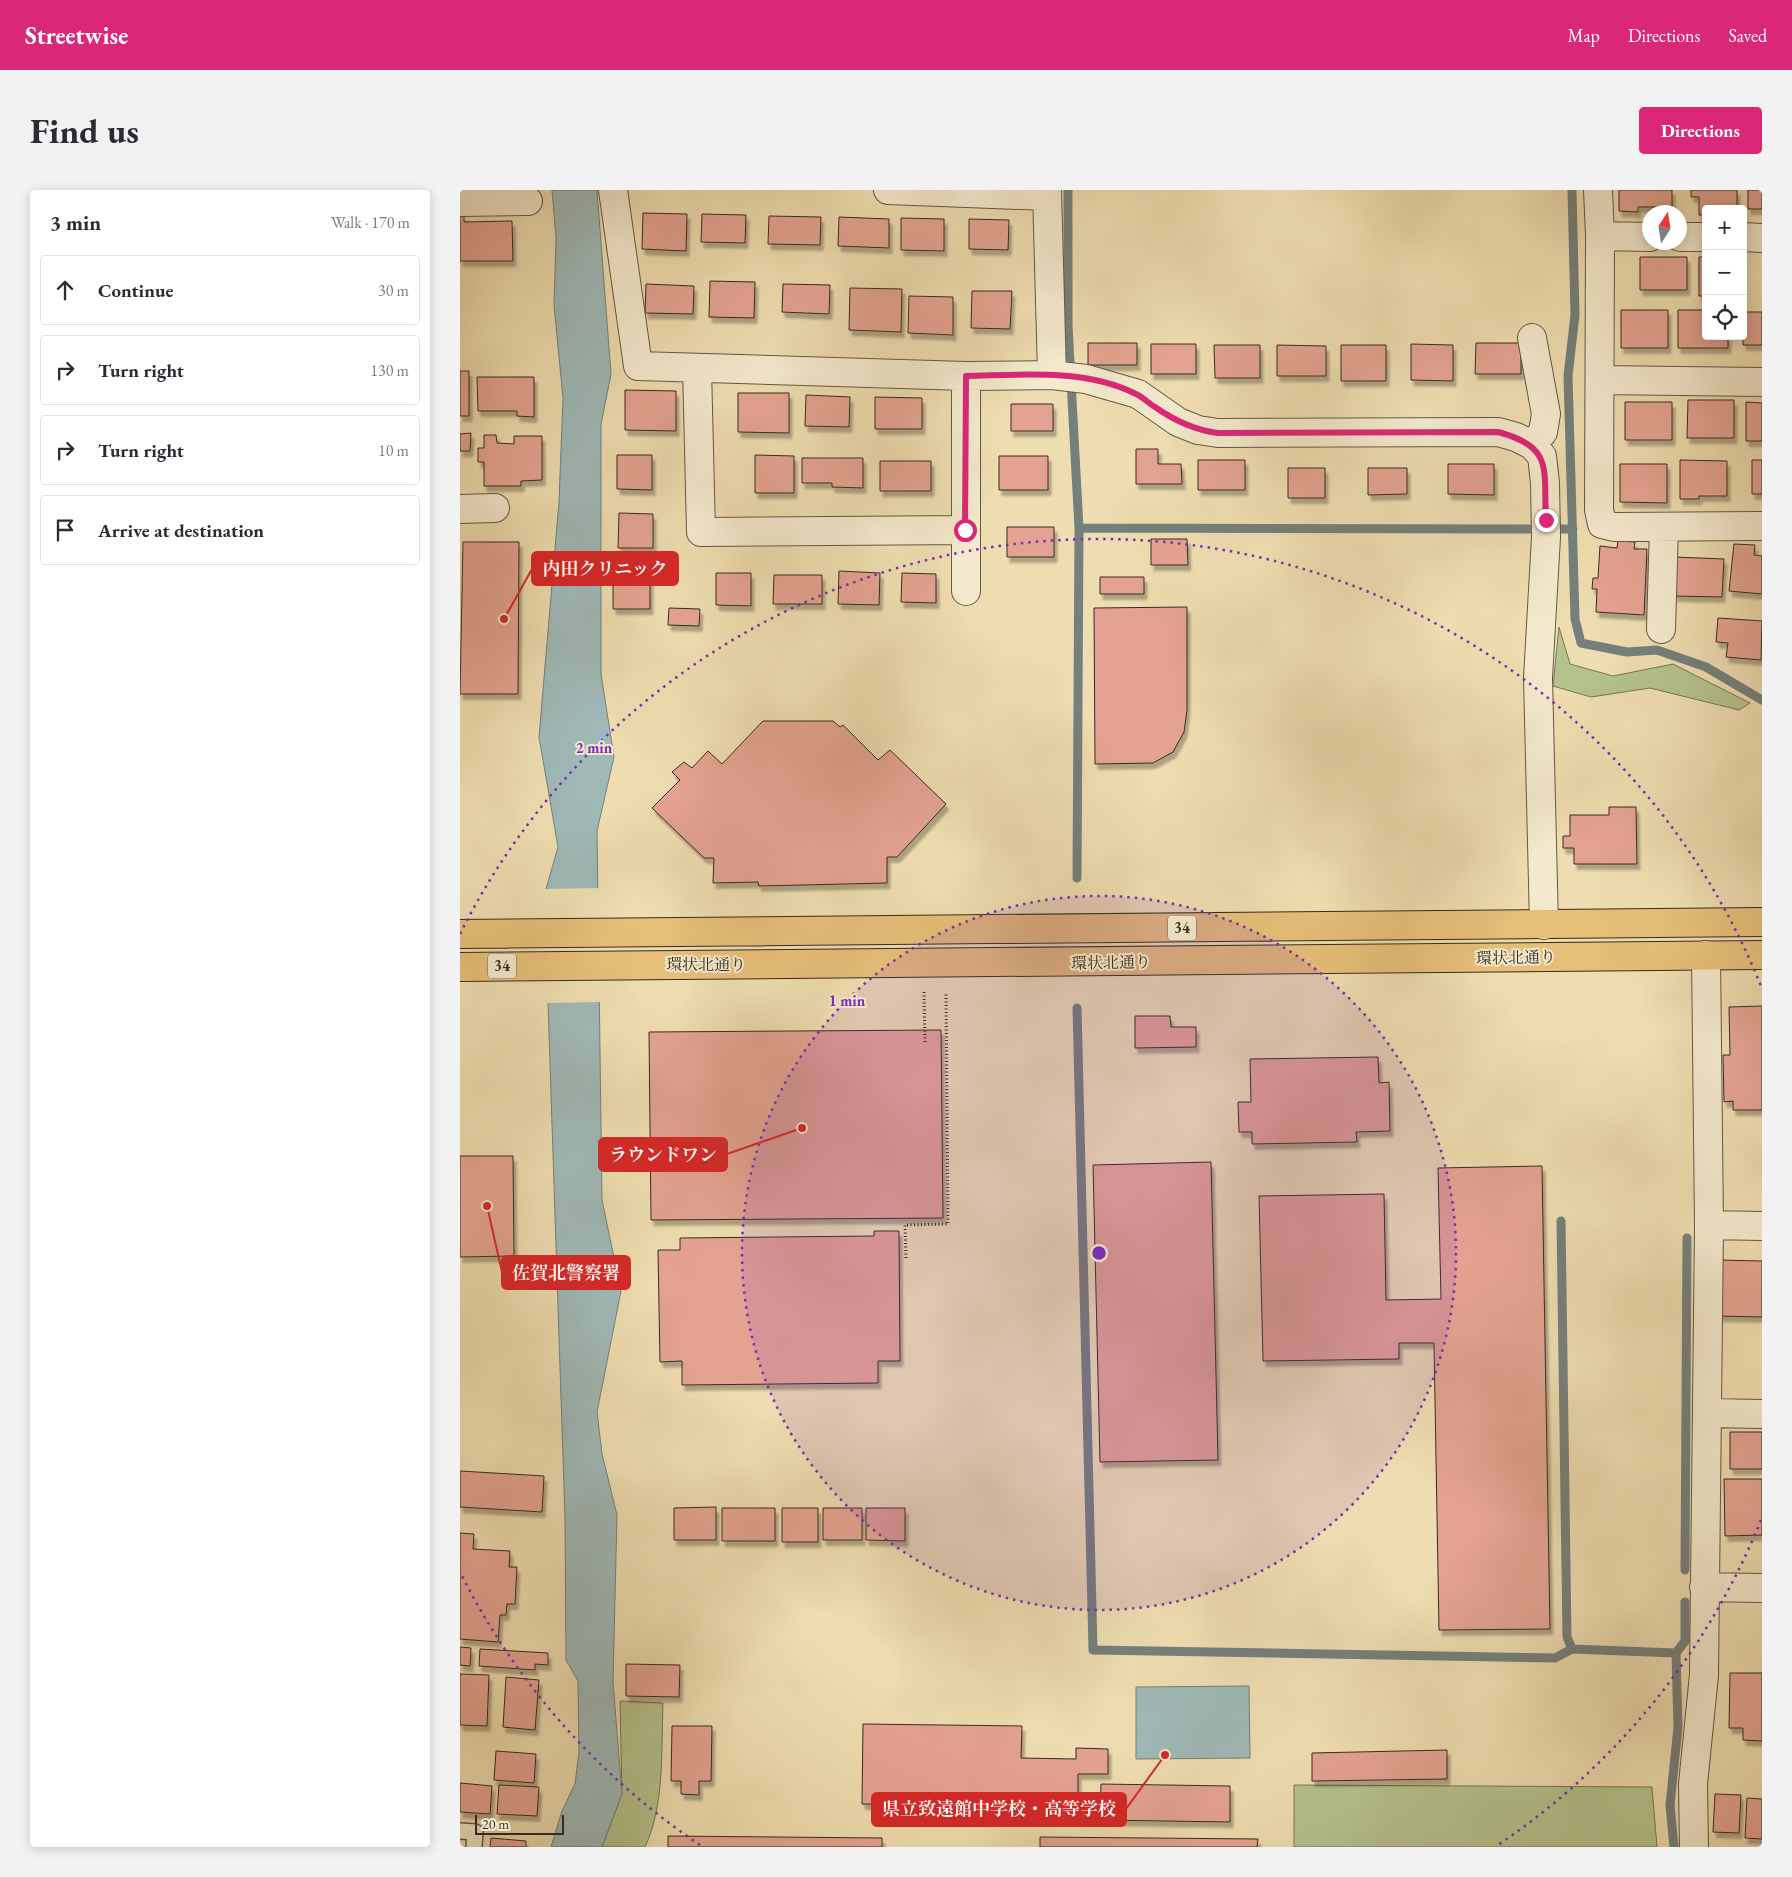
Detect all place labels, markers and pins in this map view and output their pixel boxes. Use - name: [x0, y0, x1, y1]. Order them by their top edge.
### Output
- callout: 内田クリニック: [532, 552, 678, 585]
- callout: ラウンドワン: [599, 1138, 727, 1171]
- centre of rings: [1090, 1244, 1108, 1262]
- callout: 佐賀北警察署: [502, 1256, 630, 1289]
- callout: 県立致遠館中学校・高等学校: [872, 1793, 1126, 1826]

